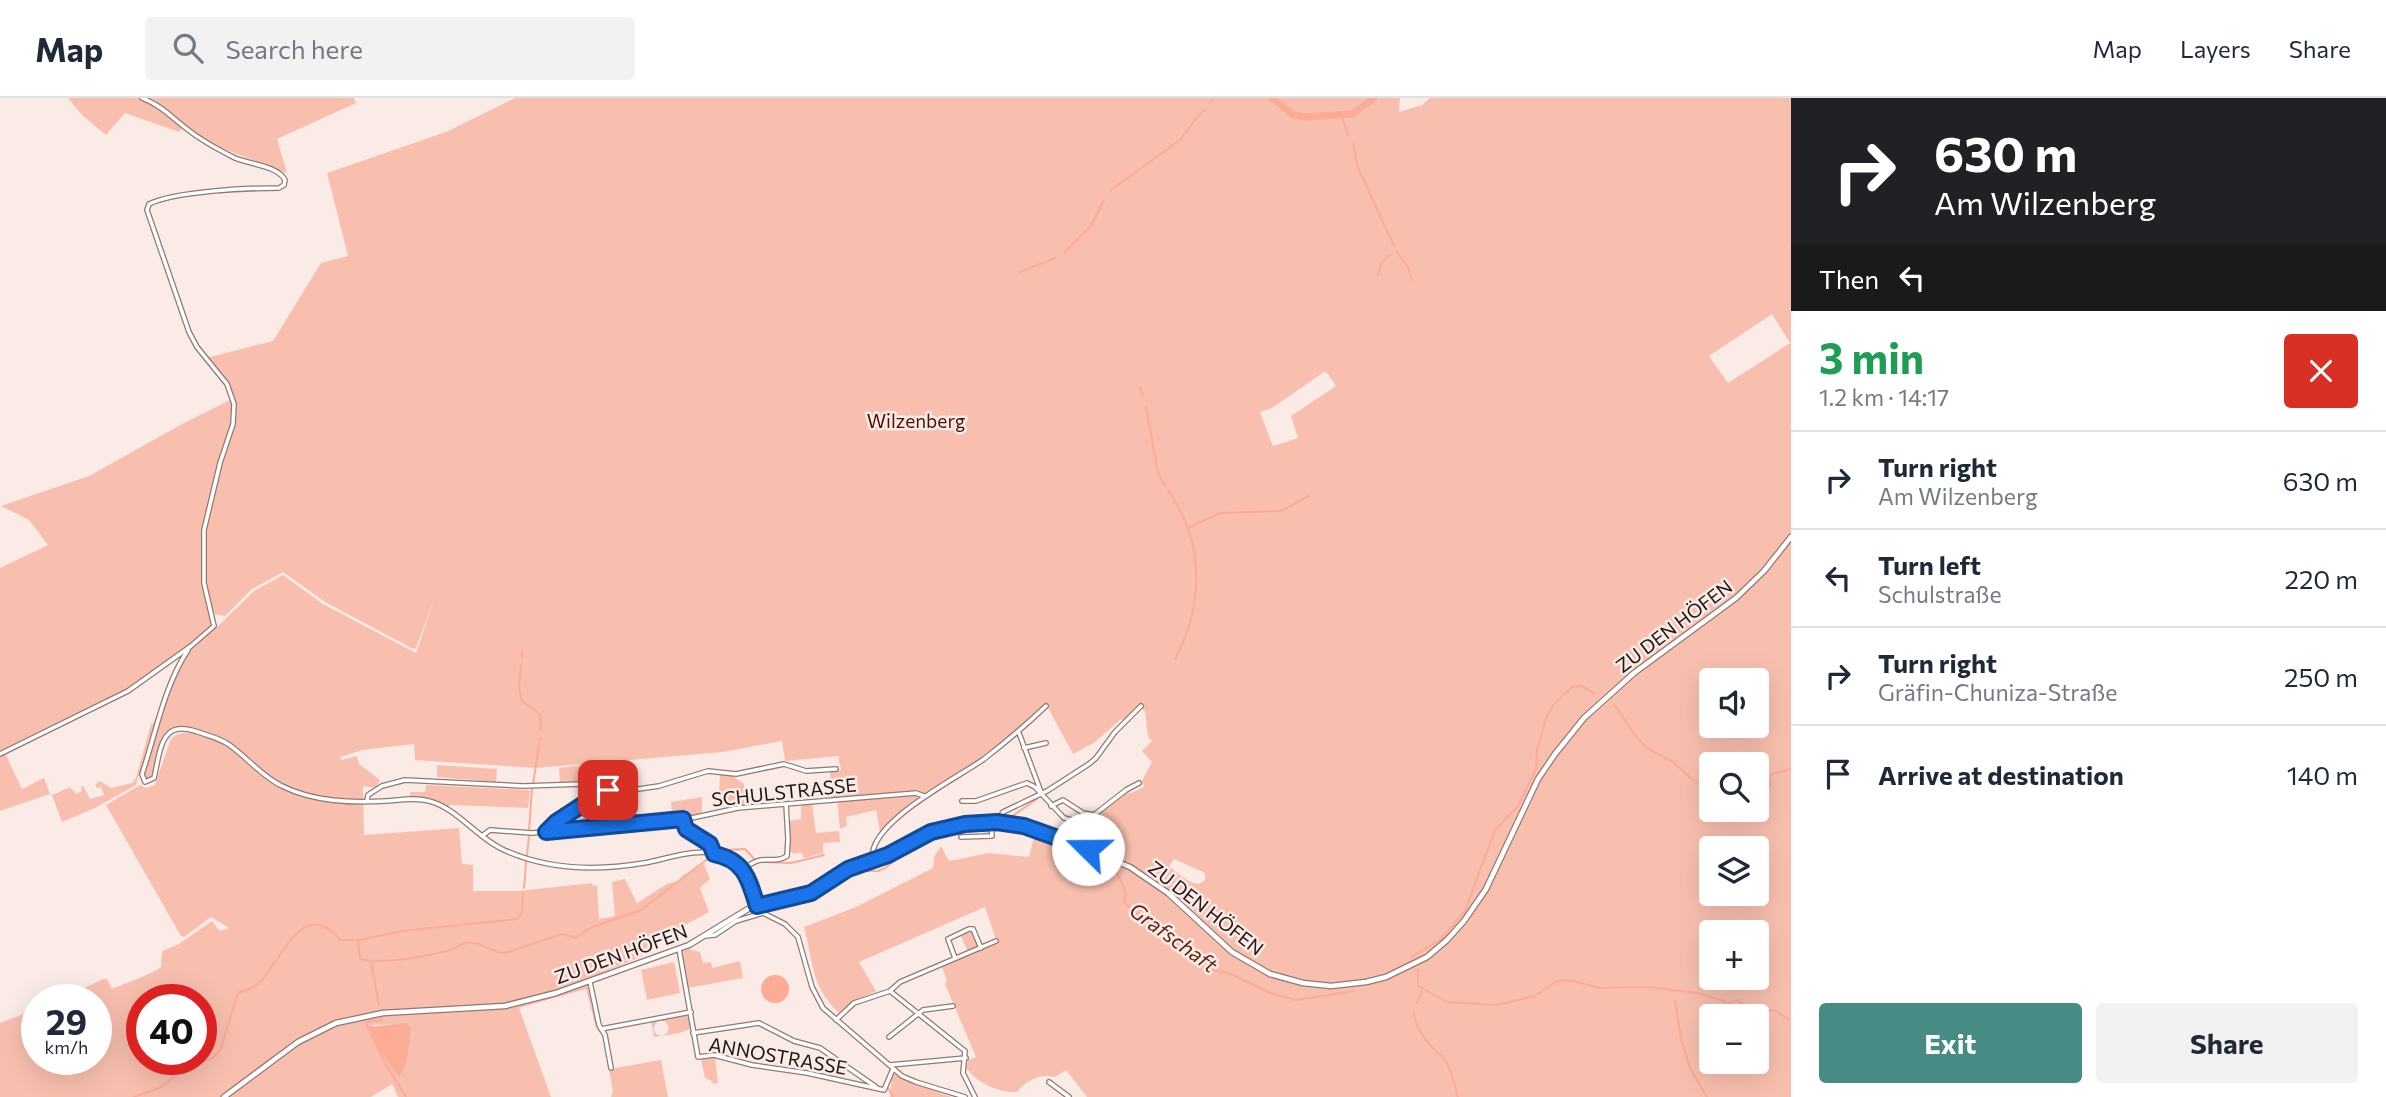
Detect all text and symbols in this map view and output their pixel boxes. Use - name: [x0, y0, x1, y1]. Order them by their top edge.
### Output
- search box: [145, 17, 635, 80]
- text: Map: [35, 28, 103, 69]
- icon: search: [169, 29, 207, 67]
- text: Search here: [225, 33, 363, 64]
- text: Map: [2093, 34, 2142, 63]
- text: Layers: [2180, 34, 2251, 63]
- text: Share: [2289, 34, 2351, 63]
- text: 630 m: [1934, 122, 2077, 182]
- icon: right: [1819, 126, 1910, 217]
- text: Am Wilzenberg: [1934, 182, 2156, 222]
- icon: left: [1893, 259, 1931, 297]
- text: Then: [1819, 263, 1879, 294]
- text: 3 min: [1819, 331, 1924, 383]
- button: close: [2284, 334, 2358, 408]
- text: 1.2 km · 14:17: [1819, 383, 1949, 411]
- park label: Wilzenberg: [867, 409, 965, 432]
- text: Turn right: [1878, 451, 1997, 482]
- icon: right: [1819, 461, 1857, 499]
- text: 630 m: [2283, 465, 2358, 496]
- text: Am Wilzenberg: [1878, 482, 2038, 510]
- text: Turn left: [1878, 549, 1981, 580]
- icon: left: [1819, 559, 1857, 597]
- text: 220 m: [2285, 563, 2358, 594]
- street label: ZU DEN HÖFEN: [1611, 574, 1736, 677]
- text: Schulstraße: [1878, 580, 2002, 608]
- text: Turn right: [1878, 647, 1997, 678]
- icon: right: [1819, 657, 1857, 695]
- text: 250 m: [2284, 661, 2358, 692]
- map controls: [1699, 668, 1769, 1074]
- button: sound: [1699, 668, 1769, 738]
- text: Gräfin-Chuniza-Straße: [1878, 678, 2117, 706]
- button: search: [1699, 752, 1769, 822]
- icon: arrive: [1819, 755, 1857, 793]
- text: Arrive at destination: [1878, 759, 2124, 790]
- text: 140 m: [2287, 759, 2358, 790]
- pin: [578, 760, 638, 820]
- icon: arrive: [589, 771, 627, 809]
- street label: SCHULSTRASSE: [710, 772, 858, 811]
- position arrow: [1051, 812, 1125, 886]
- button: layers: [1699, 836, 1769, 906]
- street label: ZU DEN HÖFEN: [1144, 856, 1268, 960]
- water label: Grafschaft: [1125, 897, 1223, 977]
- street label: ZU DEN HÖFEN: [551, 919, 690, 988]
- button: +: [1699, 920, 1769, 990]
- speed limit sign: 40: [126, 984, 217, 1075]
- text: 29: [46, 999, 87, 1042]
- button: Exit: [1819, 1003, 2082, 1083]
- button: Share: [2096, 1003, 2358, 1083]
- button: −: [1699, 1004, 1769, 1074]
- street label: ANNOSTRASSE: [707, 1032, 849, 1079]
- text: km/h: [45, 1036, 88, 1058]

